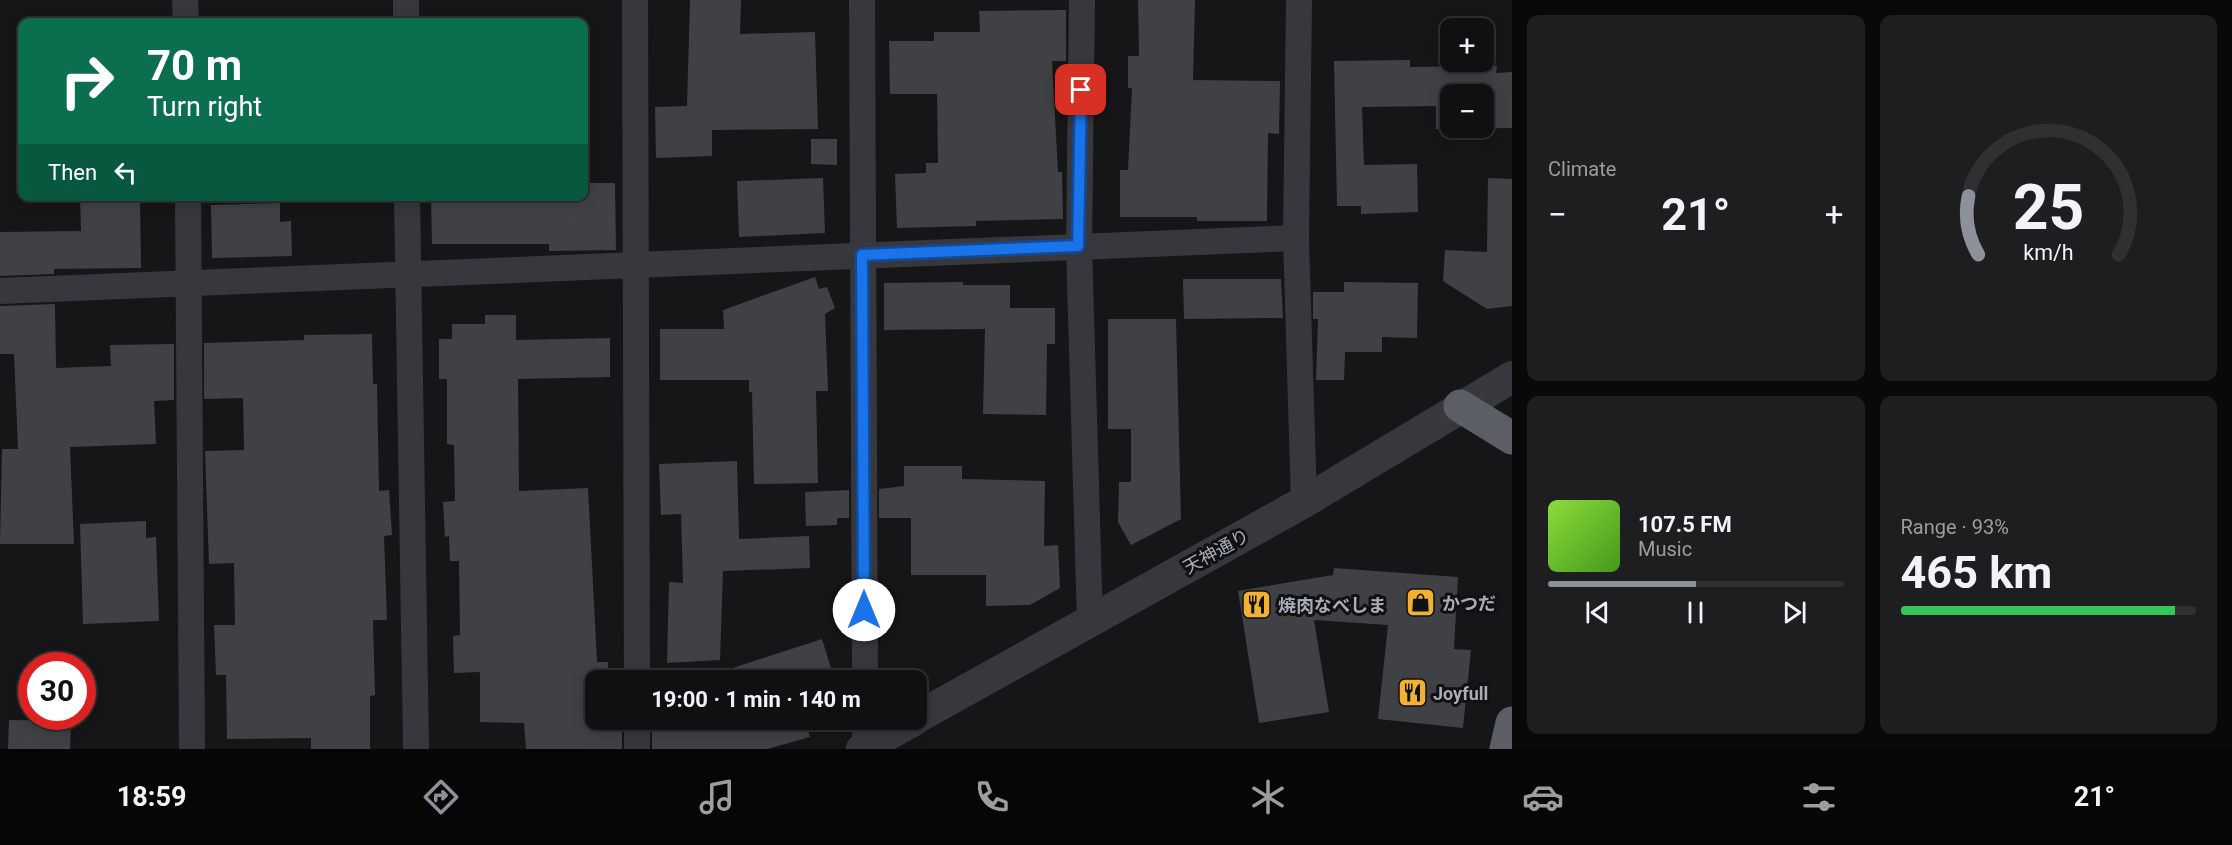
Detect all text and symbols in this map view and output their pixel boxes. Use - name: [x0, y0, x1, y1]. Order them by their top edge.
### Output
- map controls: [1440, 18, 1494, 138]
- button: +: [1440, 18, 1494, 72]
- text: 70 m: [147, 41, 242, 90]
- icon: right: [48, 42, 126, 120]
- pin: [1055, 64, 1106, 115]
- icon: arrive: [1064, 73, 1097, 106]
- button: −: [1440, 84, 1494, 138]
- text: Turn right: [147, 91, 262, 123]
- icon: left: [109, 156, 142, 189]
- text: Climate: [1548, 157, 1616, 181]
- text: Then: [48, 160, 97, 185]
- text: 25: [2012, 171, 2084, 244]
- text: 21°: [1661, 188, 1730, 241]
- text: −: [1548, 195, 1567, 234]
- text: +: [1825, 195, 1844, 234]
- text: km/h: [2023, 240, 2073, 265]
- text: 107.5 FM: [1638, 512, 1732, 537]
- text: Range · 93%: [1901, 515, 2009, 539]
- street label: 天神通り: [1179, 524, 1253, 578]
- text: Music: [1638, 537, 1692, 561]
- text: 465 km: [1901, 546, 2052, 599]
- position arrow: [832, 578, 896, 642]
- shop icon: かつだ: [1405, 587, 1437, 619]
- restaurant icon: 焼肉なべしま: [1241, 589, 1273, 621]
- place label: かつだ: [1442, 593, 1496, 614]
- place label: 焼肉なべしま: [1278, 595, 1386, 616]
- icon: previous: [1581, 596, 1614, 629]
- icon: pause: [1679, 596, 1712, 629]
- icon: next: [1778, 596, 1811, 629]
- speed limit sign: 30: [18, 652, 96, 730]
- restaurant icon: Joyfull: [1396, 677, 1428, 709]
- place label: Joyfull: [1433, 683, 1488, 704]
- text: 19:00 · 1 min · 140 m: [651, 687, 861, 712]
- icon: directions: [420, 776, 462, 818]
- icon: music: [696, 776, 738, 818]
- icon: phone: [971, 776, 1013, 818]
- icon: climate: [1247, 776, 1289, 818]
- icon: car: [1522, 776, 1564, 818]
- icon: filters: [1798, 776, 1840, 818]
- text: 18:59: [117, 781, 186, 813]
- text: 21°: [2074, 781, 2115, 813]

